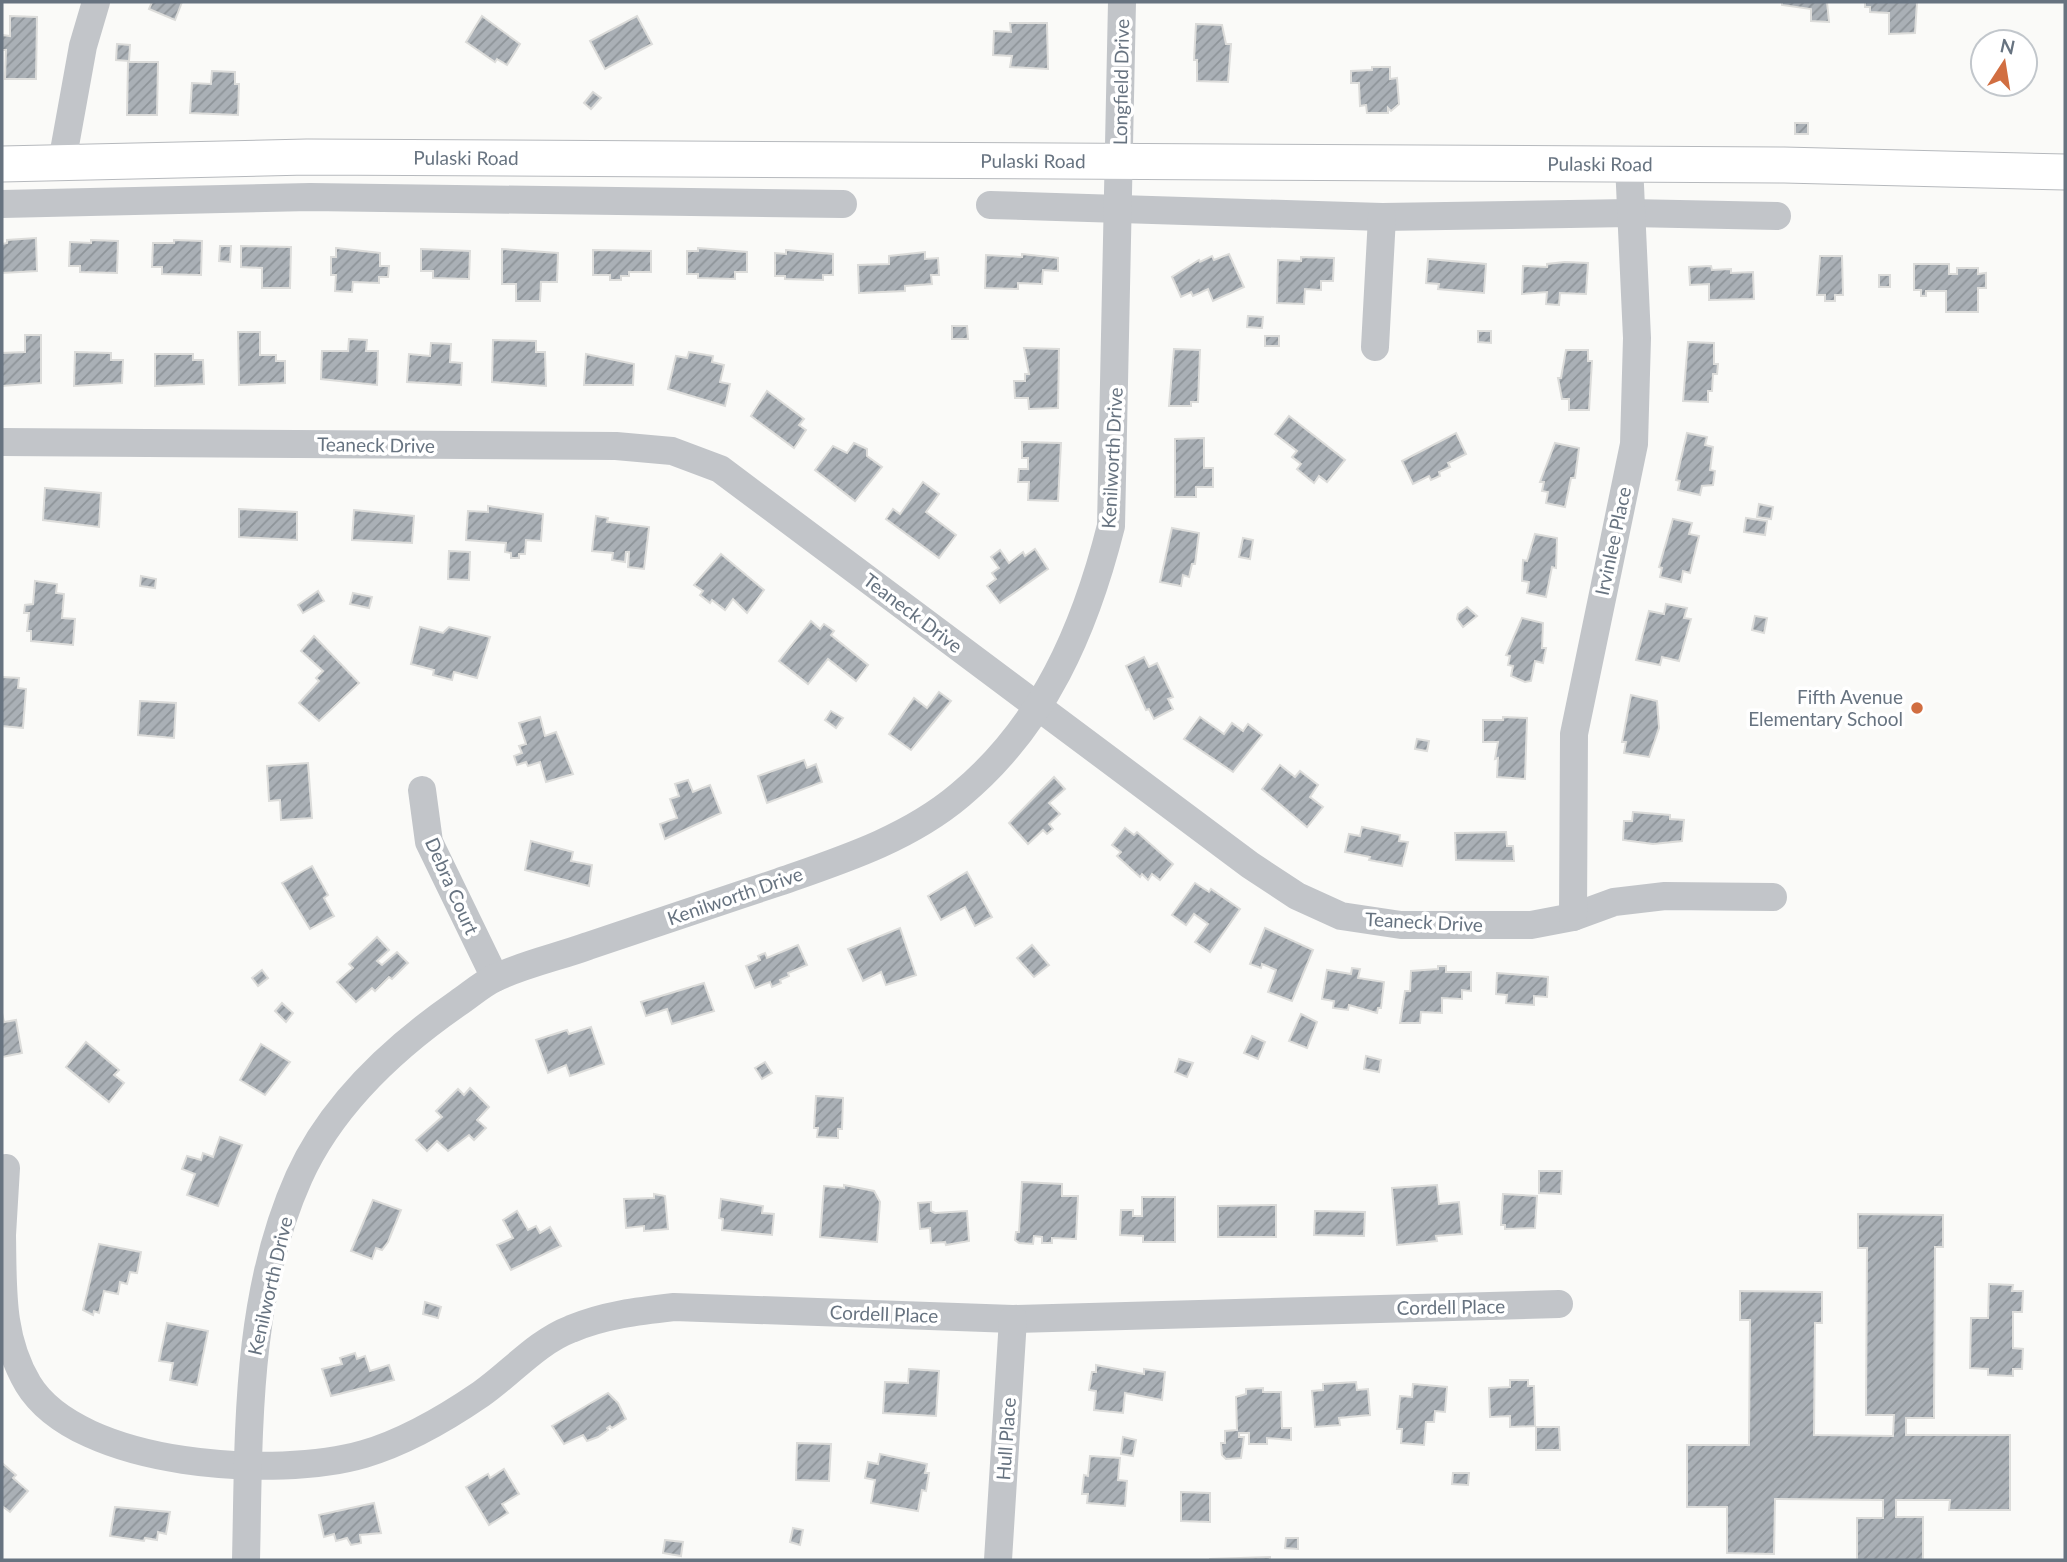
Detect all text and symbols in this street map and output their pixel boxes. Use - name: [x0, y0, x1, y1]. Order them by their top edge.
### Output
- street label: Longfield Drive: [1108, 19, 1133, 145]
- north arrow: [1969, 28, 2039, 98]
- text: N: [1998, 33, 2017, 59]
- street label: Pulaski Road: [413, 146, 519, 169]
- street label: Pulaski Road: [980, 149, 1086, 172]
- street label: Pulaski Road: [1547, 152, 1653, 175]
- street label: Kenilworth Drive: [1096, 387, 1127, 529]
- street label: Teaneck Drive: [317, 432, 435, 457]
- street label: Irvinlee Place: [1590, 484, 1635, 597]
- street label: Teaneck Drive: [859, 568, 967, 657]
- place label: Fifth Avenue Elementary School: [1748, 685, 1903, 730]
- marker: Fifth Avenue Elementary School: [1909, 700, 1925, 716]
- street label: Debra Court: [421, 834, 484, 938]
- street label: Kenilworth Drive: [664, 862, 806, 929]
- street label: Teaneck Drive: [1365, 907, 1484, 936]
- street label: Kenilworth Drive: [242, 1214, 297, 1357]
- street label: Cordell Place: [1397, 1294, 1505, 1319]
- street label: Cordell Place: [829, 1300, 939, 1327]
- street label: Hull Place: [991, 1397, 1020, 1481]

